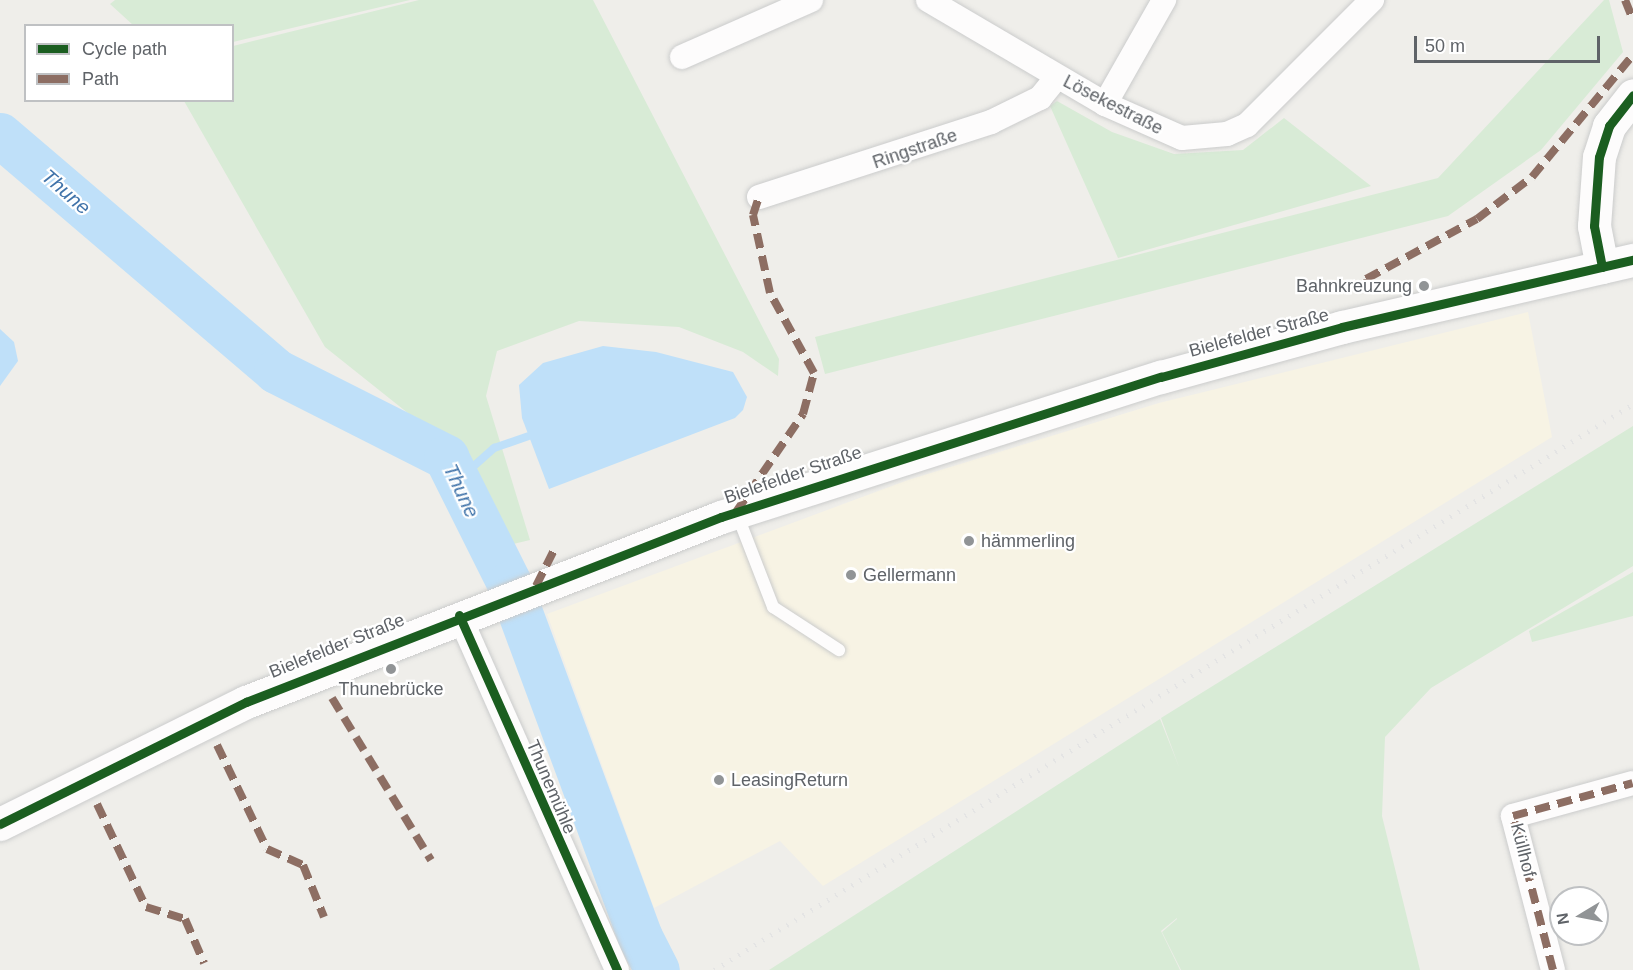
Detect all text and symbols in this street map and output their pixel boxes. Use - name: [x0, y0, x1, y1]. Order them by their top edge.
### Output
- legend: [24, 24, 234, 102]
- scale bar: [1417, 24, 1603, 62]
- text: 50 m: [1425, 36, 1465, 56]
- text: Cycle path: [82, 39, 167, 59]
- text: Path: [82, 69, 119, 89]
- street label: Lösekestraße: [1060, 71, 1166, 139]
- street label: Ringstraße: [870, 124, 960, 174]
- water label: Thune: [37, 164, 95, 220]
- place label: Bahnkreuzung: [1296, 275, 1412, 297]
- marker: Bahnkreuzung: [1417, 279, 1431, 293]
- street label: Bielefelder Straße: [1187, 304, 1331, 362]
- street label: Bielefelder Straße: [721, 441, 865, 509]
- water label: Thune: [438, 460, 484, 522]
- place label: hämmerling: [981, 530, 1075, 552]
- marker: hämmerling: [962, 534, 976, 548]
- place label: Gellermann: [863, 564, 956, 586]
- marker: Gellermann: [844, 568, 858, 582]
- street label: Bielefelder Straße: [266, 609, 408, 683]
- marker: Thunebrücke: [384, 662, 398, 676]
- place label: Thunebrücke: [338, 678, 444, 700]
- street label: Thunemühle: [522, 737, 580, 837]
- place label: LeasingReturn: [731, 769, 848, 791]
- marker: LeasingReturn: [712, 773, 726, 787]
- street label: Küllhof: [1506, 821, 1540, 879]
- north arrow: [1549, 886, 1609, 946]
- text: N: [1553, 912, 1572, 926]

